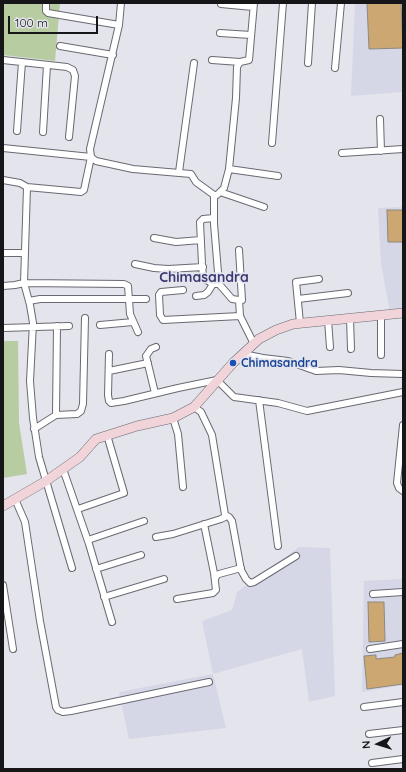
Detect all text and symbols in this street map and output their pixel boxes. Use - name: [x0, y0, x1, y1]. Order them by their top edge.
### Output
- scale bar: [10, 8, 100, 34]
- text: 100 m: [15, 15, 48, 30]
- district label: Chimasandra: [159, 270, 249, 286]
- place label: Chimasandra: [241, 356, 318, 370]
- marker: Chimasandra: [228, 358, 238, 368]
- north arrow: [358, 724, 398, 764]
- text: N: [359, 740, 373, 749]

